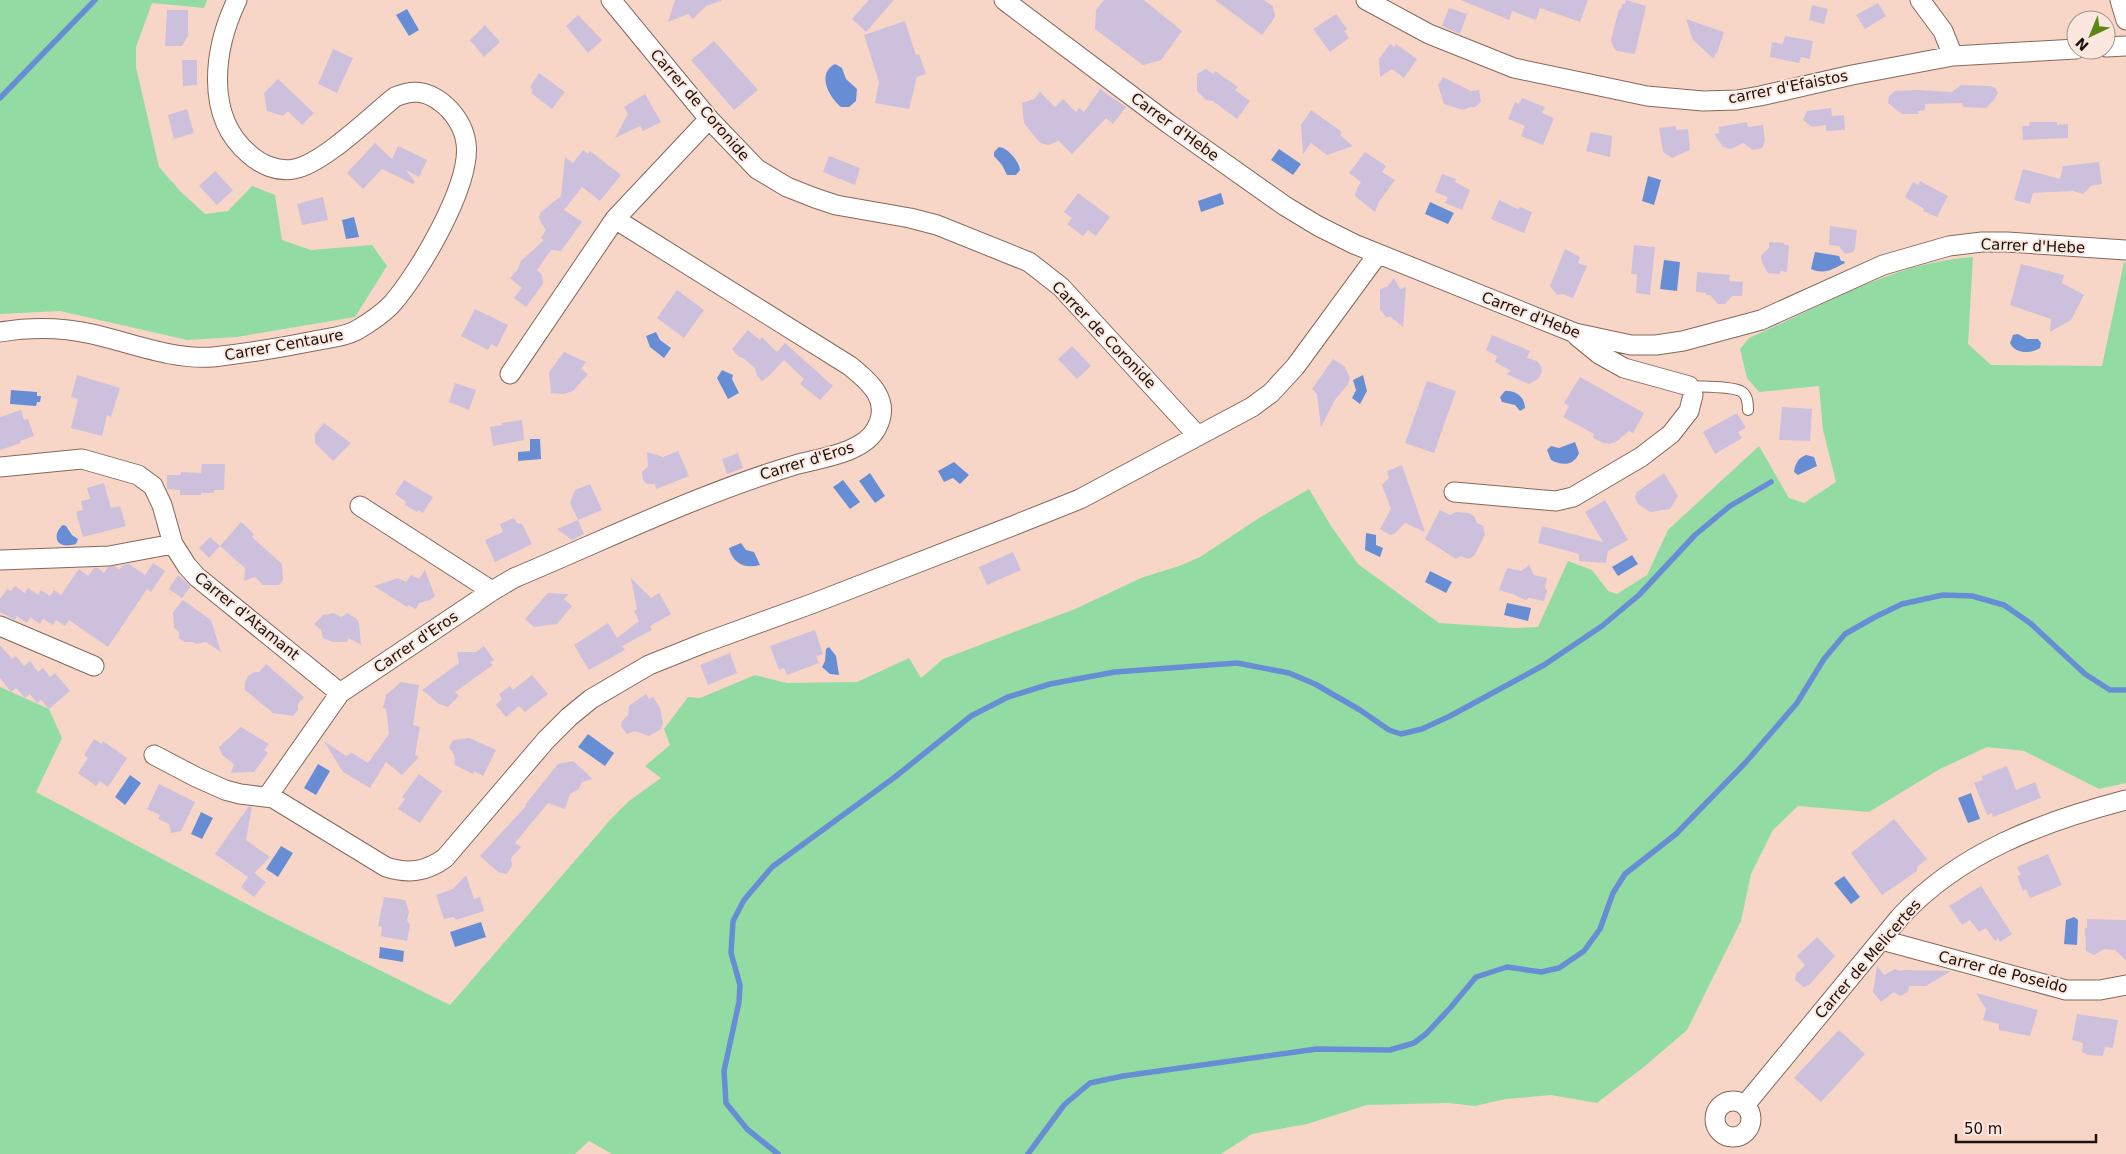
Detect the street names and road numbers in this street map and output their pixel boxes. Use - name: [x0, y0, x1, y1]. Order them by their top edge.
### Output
- street label: Carrer de Coronide: [647, 45, 753, 165]
- street label: carrer d'Efaistos: [1727, 67, 1850, 107]
- street label: Carrer d'Hebe: [1127, 89, 1223, 165]
- street label: Carrer d'Hebe: [1980, 235, 2086, 257]
- street label: Carrer de Coronide: [1048, 278, 1160, 392]
- street label: Carrer d'Hebe: [1479, 288, 1583, 342]
- street label: Carrer Centaure: [223, 326, 345, 364]
- street label: Carrer d'Eros: [758, 438, 856, 484]
- street label: Carrer d'Atamant: [191, 568, 303, 664]
- street label: Carrer d'Eros: [371, 607, 462, 677]
- street label: Carrer de Melicertes: [1811, 896, 1925, 1022]
- street label: Carrer de Poseido: [1936, 947, 2070, 997]

